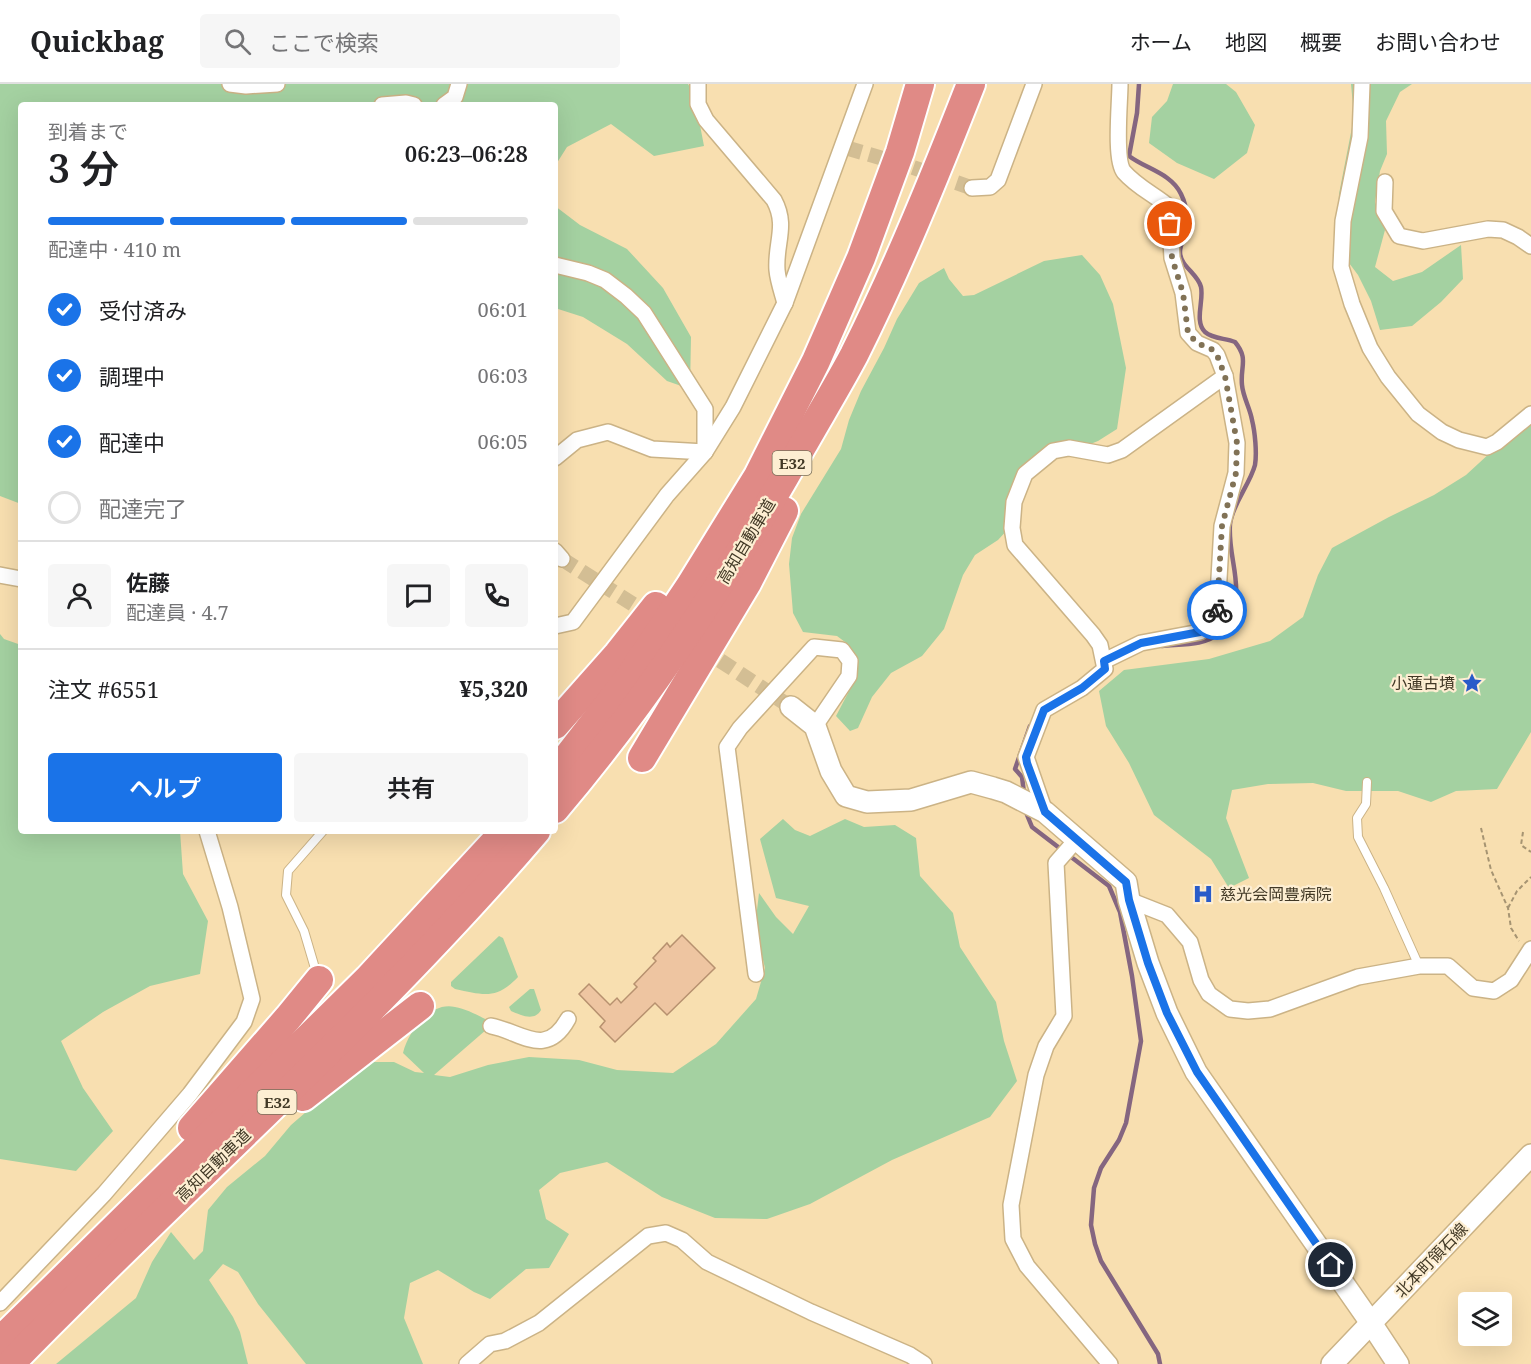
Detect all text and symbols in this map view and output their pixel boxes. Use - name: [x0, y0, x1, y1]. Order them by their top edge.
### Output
- search box: [200, 14, 620, 68]
- text: Quickbag: [30, 22, 164, 60]
- icon: search: [221, 25, 254, 58]
- text: ここで検索: [269, 27, 379, 57]
- text: ホーム: [1130, 28, 1192, 56]
- text: 地図: [1225, 28, 1267, 56]
- text: 概要: [1300, 28, 1342, 56]
- text: お問い合わせ: [1375, 28, 1501, 56]
- text: 到着まで: [48, 118, 128, 145]
- text: 06:23–06:28: [405, 138, 528, 168]
- text: 3 分: [48, 141, 119, 194]
- pin: [1144, 198, 1195, 249]
- icon: bag: [1153, 207, 1186, 240]
- text: 配達中 · 410 m: [48, 236, 181, 263]
- icon: check: [48, 293, 81, 326]
- text: 受付済み: [99, 295, 187, 325]
- text: 06:01: [478, 296, 528, 323]
- icon: check: [48, 359, 81, 392]
- text: 調理中: [99, 361, 165, 391]
- text: 06:03: [478, 362, 528, 389]
- icon: check: [48, 425, 81, 458]
- text: 配達中: [99, 427, 165, 457]
- text: 06:05: [478, 428, 528, 455]
- road number: E32: [772, 451, 812, 475]
- text: 配達完了: [99, 493, 187, 523]
- street label: 高知自動車道: [712, 494, 780, 588]
- button: person: [48, 564, 111, 627]
- button: chat: [387, 564, 450, 627]
- button: phone: [465, 564, 528, 627]
- text: 佐藤: [126, 567, 170, 597]
- courier: [1187, 580, 1247, 640]
- icon: bike: [1201, 594, 1234, 627]
- text: 配達員 · 4.7: [126, 599, 229, 626]
- place icon: 小蓮古墳: [1460, 671, 1484, 695]
- place label: 小蓮古墳: [1391, 672, 1455, 694]
- text: ¥5,320: [459, 673, 528, 703]
- text: 注文 #6551: [48, 674, 159, 704]
- button: ヘルプ: [48, 753, 282, 822]
- button: 共有: [294, 753, 528, 822]
- hospital icon: 慈光会岡豊病院: [1191, 882, 1215, 906]
- place label: 慈光会岡豊病院: [1220, 883, 1332, 905]
- road number: E32: [258, 1090, 296, 1114]
- street label: 高知自動車道: [171, 1124, 255, 1206]
- street label: 北本町領石線: [1390, 1218, 1472, 1302]
- pin: [1305, 1239, 1356, 1290]
- icon: home: [1314, 1248, 1347, 1281]
- map controls: [1458, 1292, 1512, 1346]
- button: layers: [1458, 1292, 1512, 1346]

